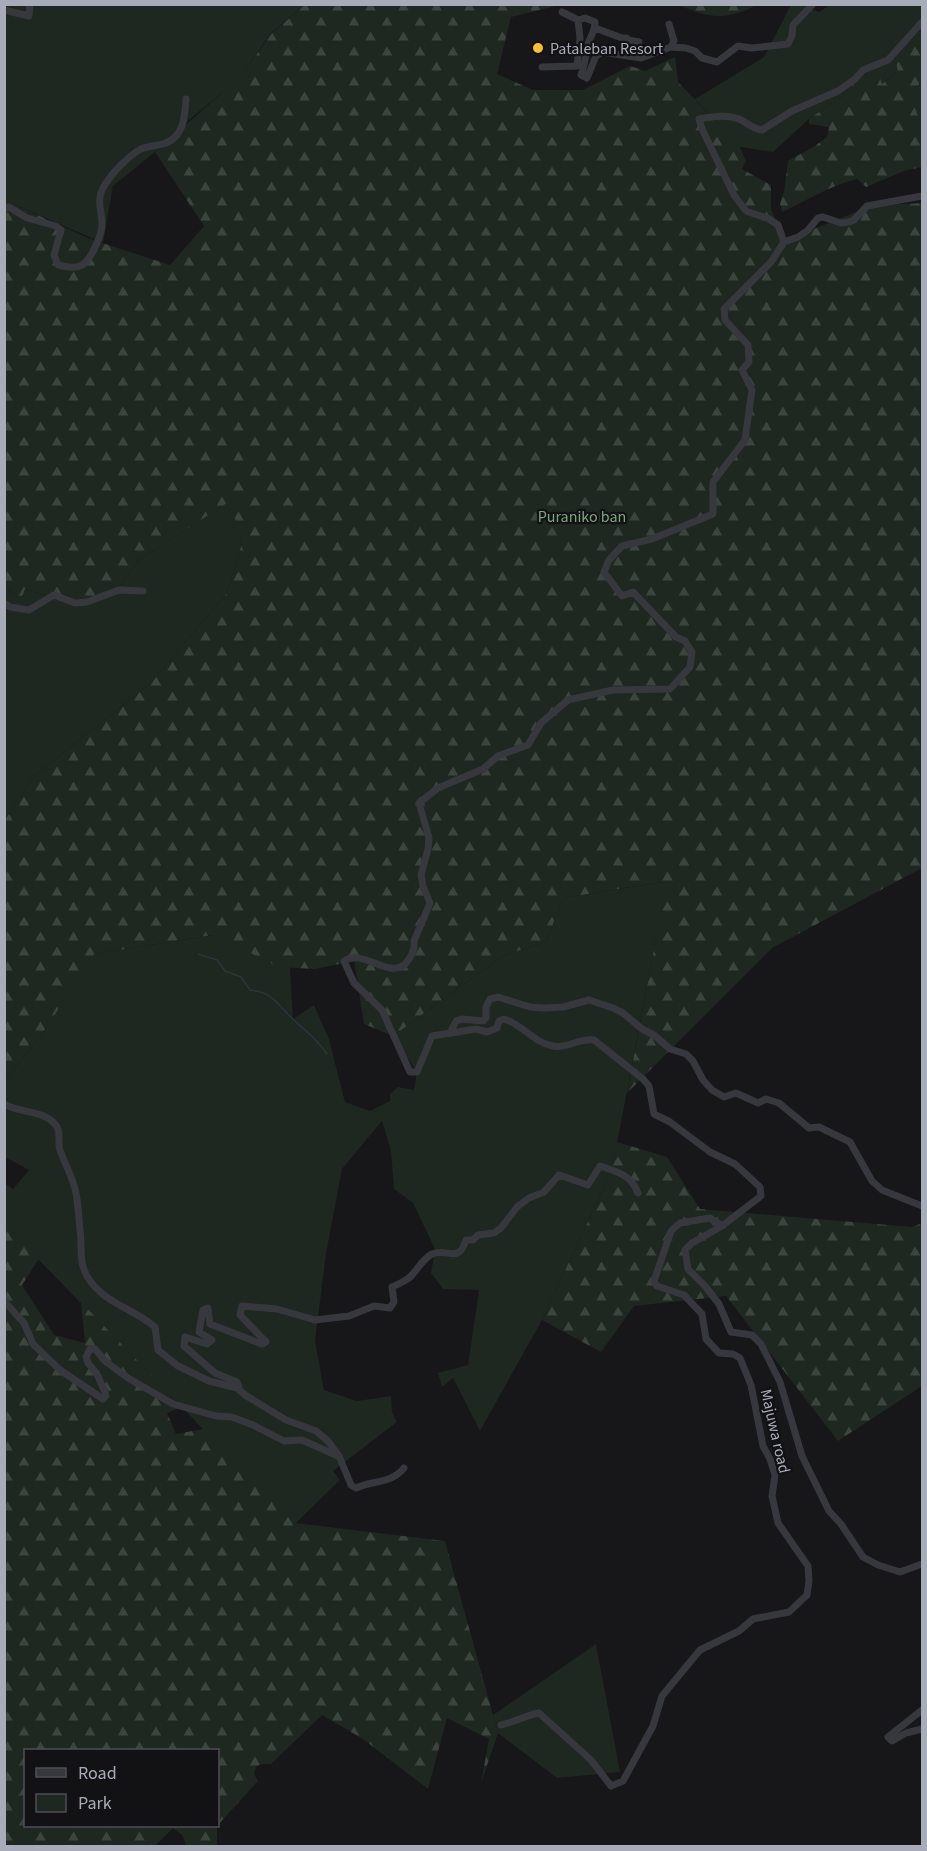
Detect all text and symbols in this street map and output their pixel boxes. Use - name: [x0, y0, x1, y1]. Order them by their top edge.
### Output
- place label: Pataleban Resort: [550, 38, 664, 60]
- marker: Pataleban Resort: [531, 41, 545, 55]
- park label: Puraniko ban: [538, 506, 626, 528]
- street label: Majuwa road: [755, 1387, 795, 1475]
- legend: [24, 1749, 219, 1827]
- text: Road: [78, 1761, 117, 1786]
- text: Park: [78, 1791, 112, 1816]

